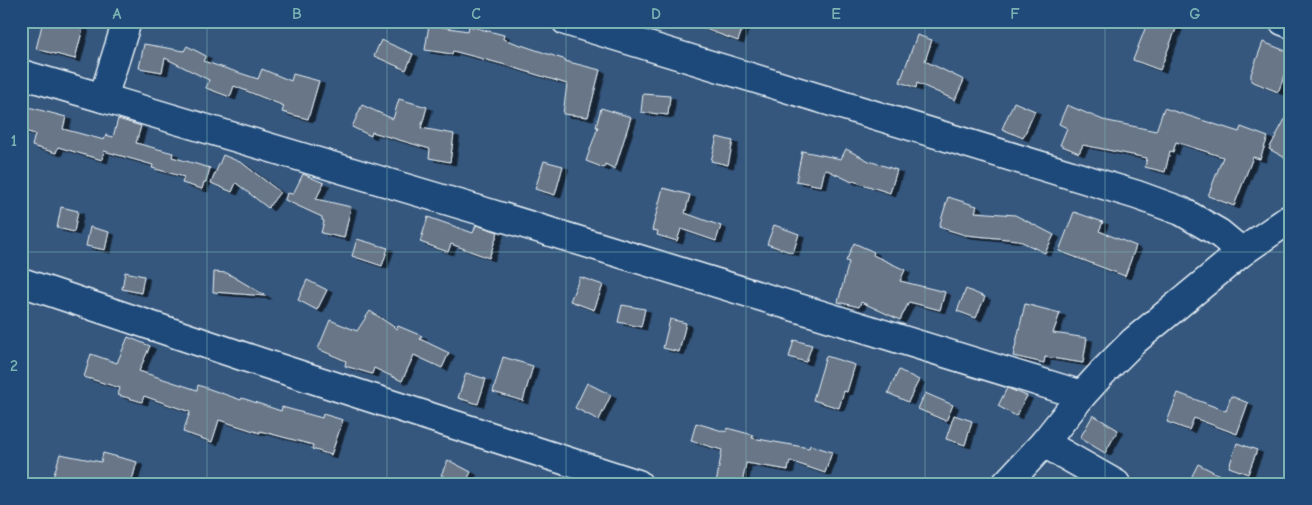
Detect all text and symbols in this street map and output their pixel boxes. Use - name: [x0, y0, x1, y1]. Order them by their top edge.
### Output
- text: A: [113, 5, 122, 23]
- text: B: [292, 5, 302, 23]
- text: C: [471, 5, 481, 23]
- text: D: [651, 5, 661, 23]
- text: E: [831, 5, 841, 23]
- text: F: [1010, 5, 1020, 23]
- text: G: [1189, 5, 1201, 23]
- text: 1: [11, 132, 17, 150]
- text: 2: [10, 357, 18, 375]

